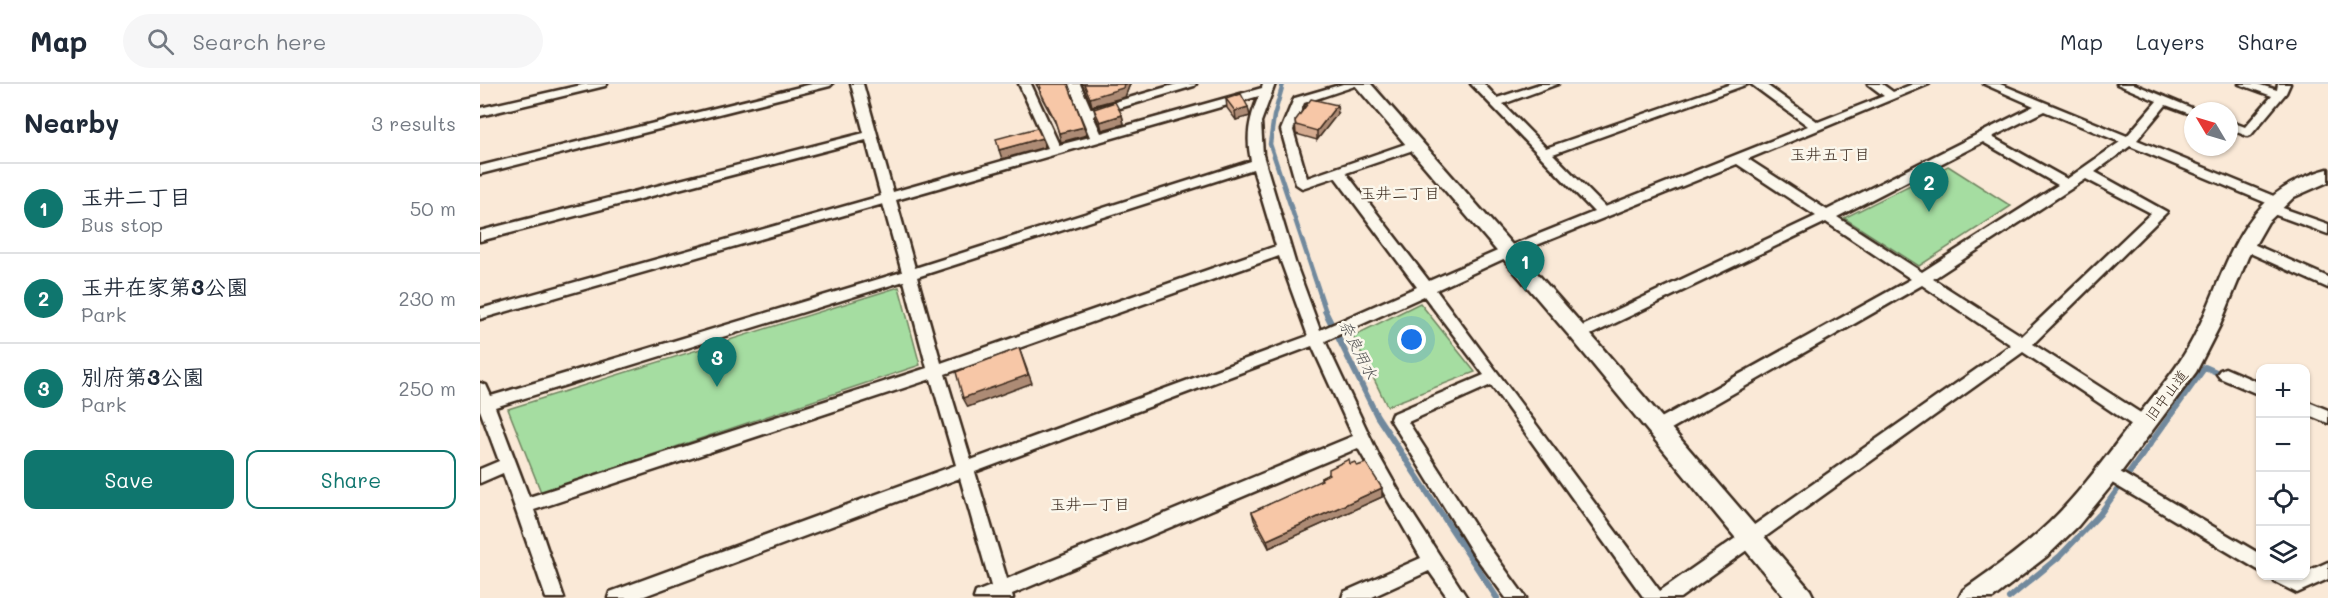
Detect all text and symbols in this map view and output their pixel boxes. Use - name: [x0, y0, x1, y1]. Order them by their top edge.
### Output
- search box: [123, 14, 543, 68]
- text: Map: [30, 23, 87, 59]
- icon: search: [144, 25, 177, 58]
- text: Search here: [192, 27, 326, 56]
- text: Map: [2060, 28, 2103, 55]
- text: Layers: [2136, 28, 2205, 55]
- text: Share: [2238, 28, 2298, 55]
- north arrow: [2184, 102, 2238, 156]
- text: Nearby: [24, 106, 119, 140]
- text: 3 results: [371, 110, 456, 136]
- district label: 玉井五丁目: [1790, 143, 1870, 164]
- pin: 2: [1910, 162, 1948, 212]
- text: 玉井二丁目: [81, 182, 191, 211]
- district label: 玉井二丁目: [1360, 182, 1440, 203]
- text: 1: [39, 195, 48, 221]
- text: 50 m: [410, 195, 456, 221]
- text: Bus stop: [81, 211, 163, 237]
- pin: 1: [1506, 242, 1544, 291]
- text: 玉井在家第3公園: [81, 272, 248, 301]
- text: 2: [38, 285, 49, 311]
- text: 230 m: [398, 285, 456, 311]
- text: Park: [81, 301, 126, 327]
- water label: 奈良用水: [1335, 316, 1383, 382]
- your location: [1397, 325, 1426, 354]
- pin: 3: [698, 338, 736, 387]
- text: 別府第3公園: [81, 362, 204, 391]
- map controls: [2256, 364, 2310, 580]
- button: +: [2256, 364, 2310, 418]
- street label: 旧中山道: [2140, 365, 2192, 425]
- text: 3: [38, 375, 50, 401]
- text: 250 m: [399, 375, 456, 401]
- text: Park: [81, 391, 126, 417]
- button: −: [2256, 418, 2310, 472]
- button: Save: [24, 450, 234, 509]
- button: Share: [246, 450, 456, 509]
- button: locate: [2256, 472, 2310, 526]
- district label: 玉井一丁目: [1050, 493, 1130, 514]
- button: layers: [2256, 526, 2310, 580]

